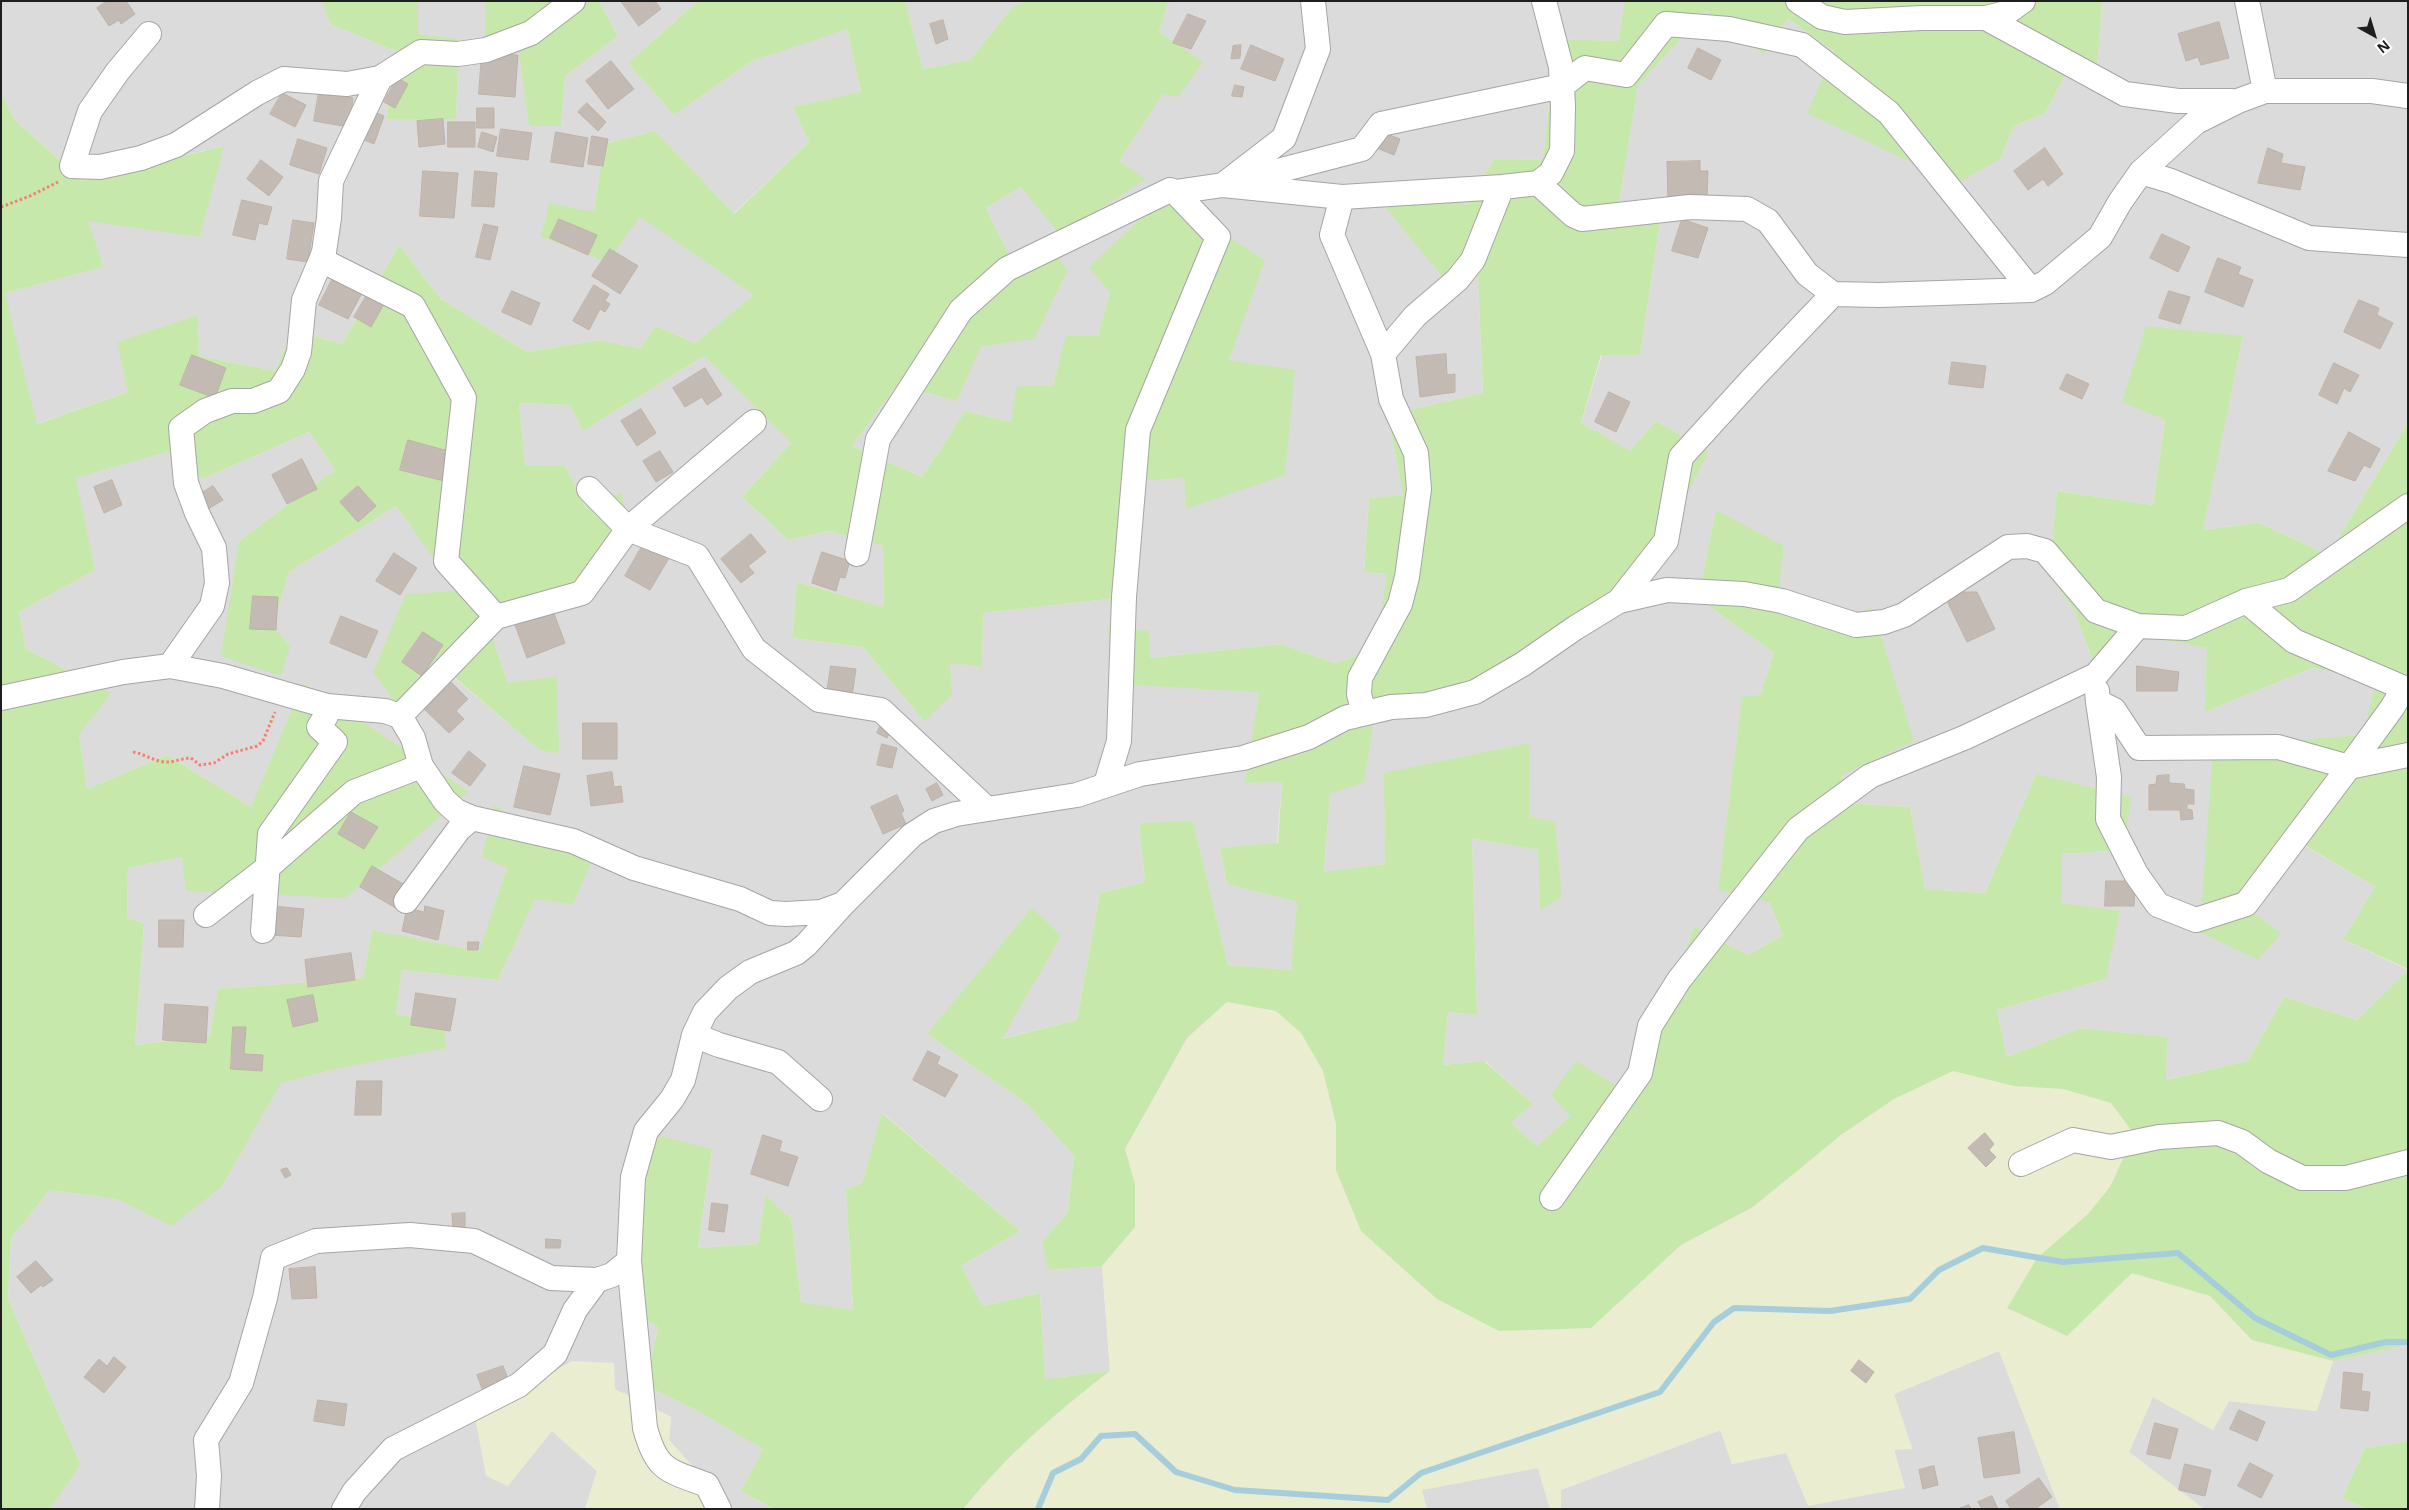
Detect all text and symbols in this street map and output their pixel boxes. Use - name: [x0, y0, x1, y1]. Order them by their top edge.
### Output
- north arrow: [2349, 10, 2399, 60]
- text: N: [2373, 36, 2394, 58]

